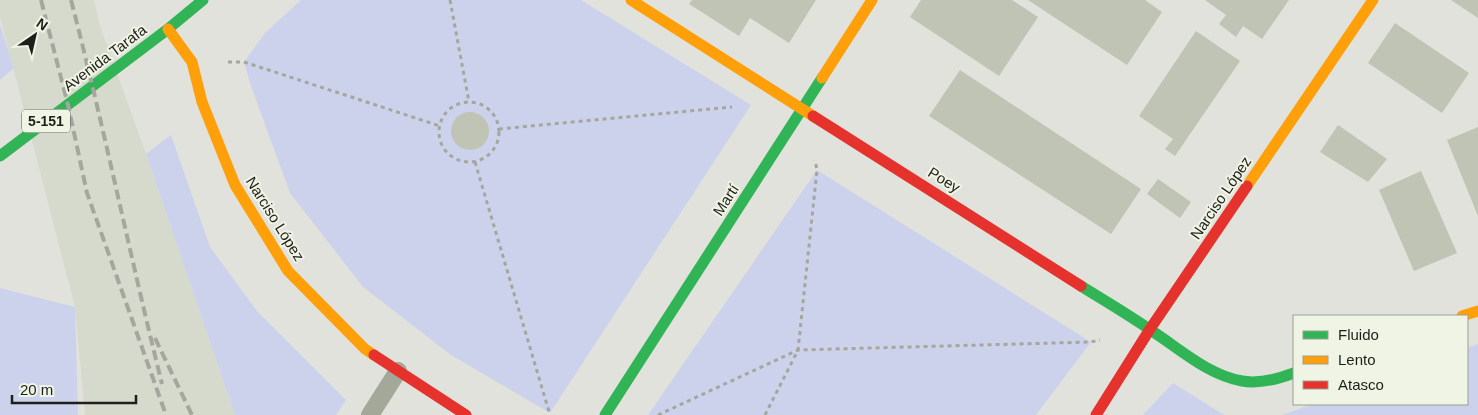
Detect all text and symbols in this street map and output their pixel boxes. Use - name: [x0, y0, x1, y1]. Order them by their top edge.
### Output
- north arrow: [10, 10, 60, 60]
- text: N: [34, 15, 51, 34]
- street label: Avenida Tarafa: [60, 20, 150, 94]
- road number: 5-151: [22, 110, 70, 132]
- street label: Narciso López: [1187, 153, 1254, 242]
- street label: Poey: [925, 163, 964, 196]
- street label: Narciso López: [243, 174, 308, 264]
- street label: Martí: [709, 180, 742, 219]
- legend: [1293, 315, 1468, 405]
- text: Fluido: [1338, 326, 1379, 343]
- text: Lento: [1338, 351, 1376, 368]
- scale bar: [12, 372, 136, 404]
- text: Atasco: [1338, 376, 1384, 393]
- text: 20 m: [20, 381, 53, 398]

